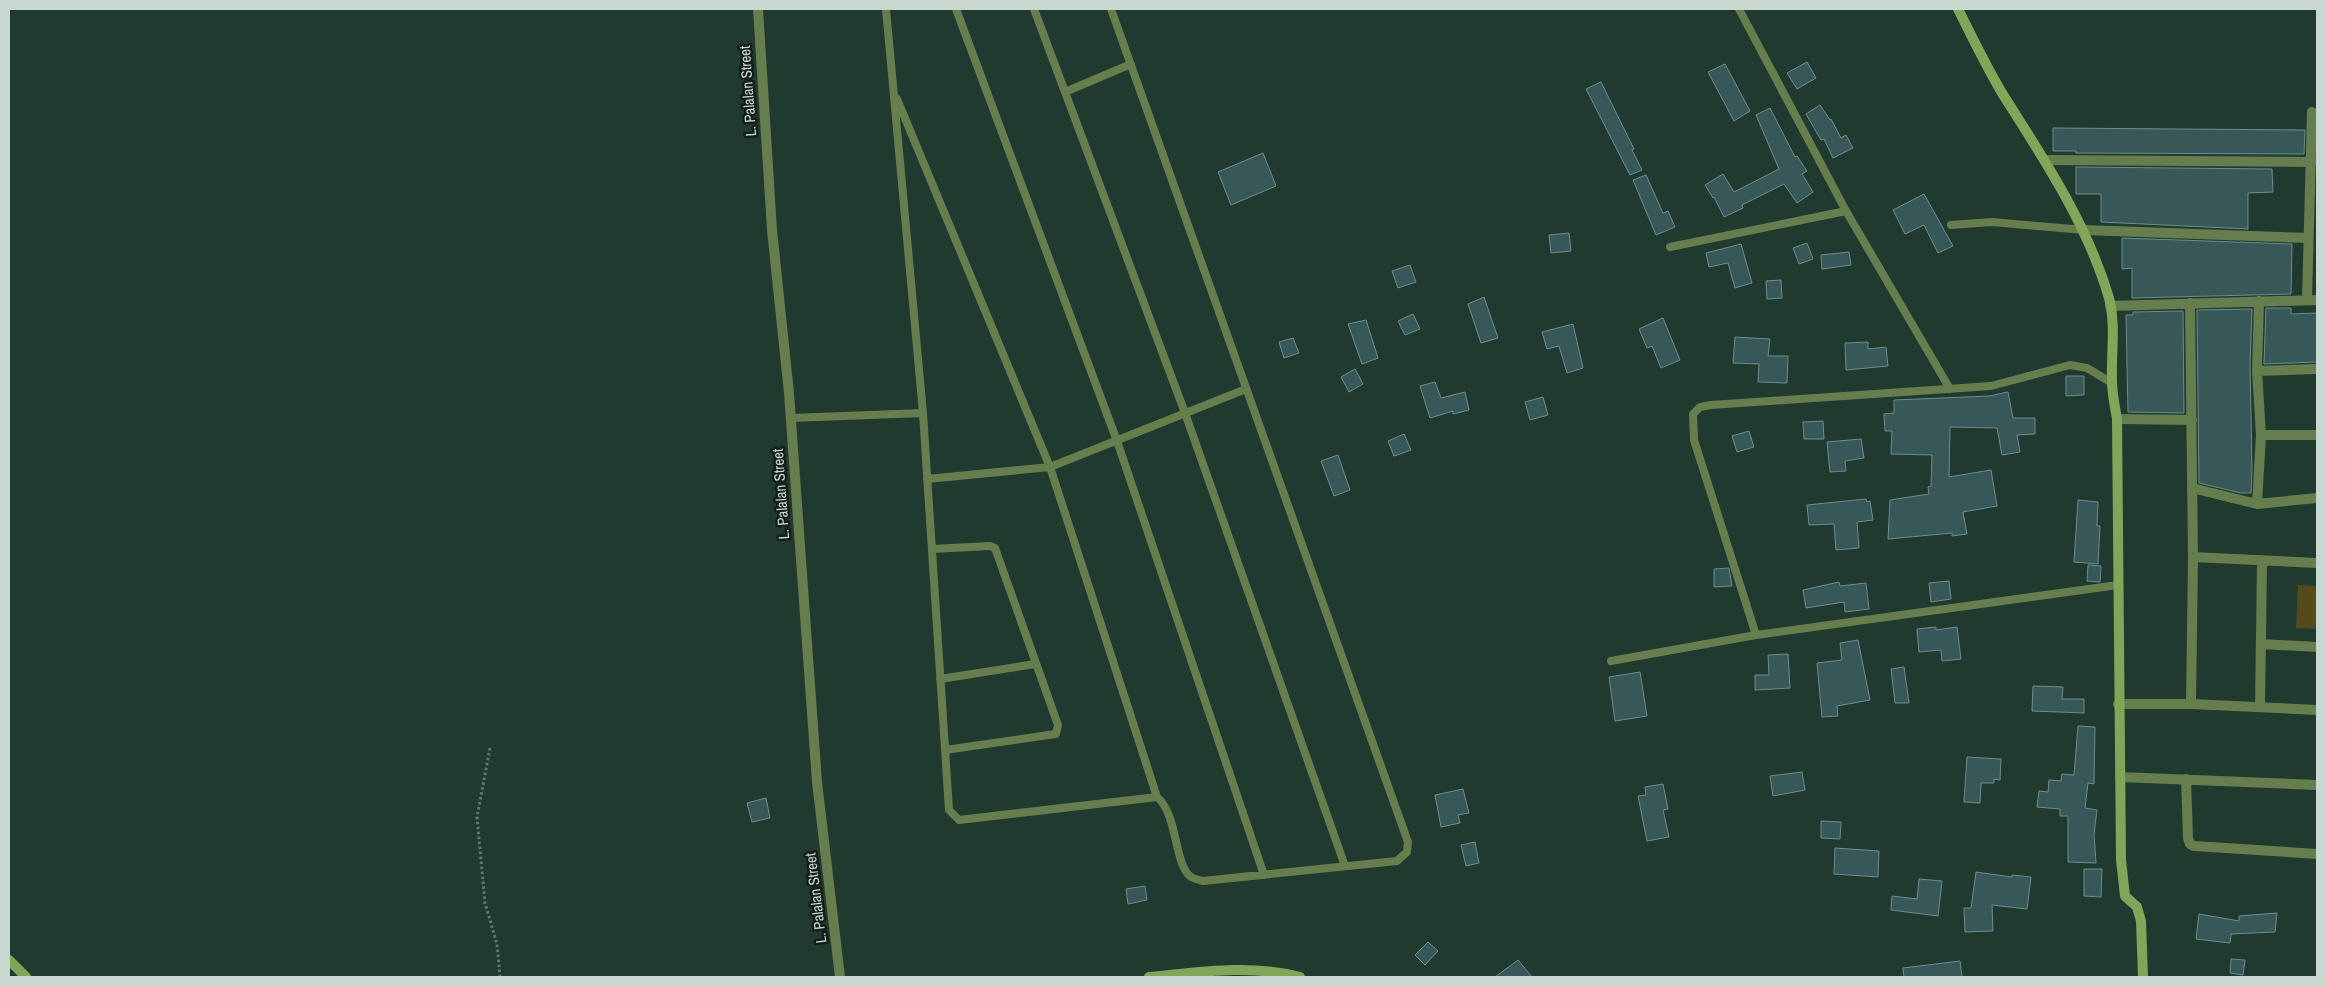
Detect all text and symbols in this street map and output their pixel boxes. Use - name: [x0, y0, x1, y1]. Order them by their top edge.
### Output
- street label: L. Palalan Street: [734, 44, 761, 137]
- street label: L. Palalan Street: [767, 447, 794, 540]
- street label: L. Palalan Street: [799, 851, 831, 944]

